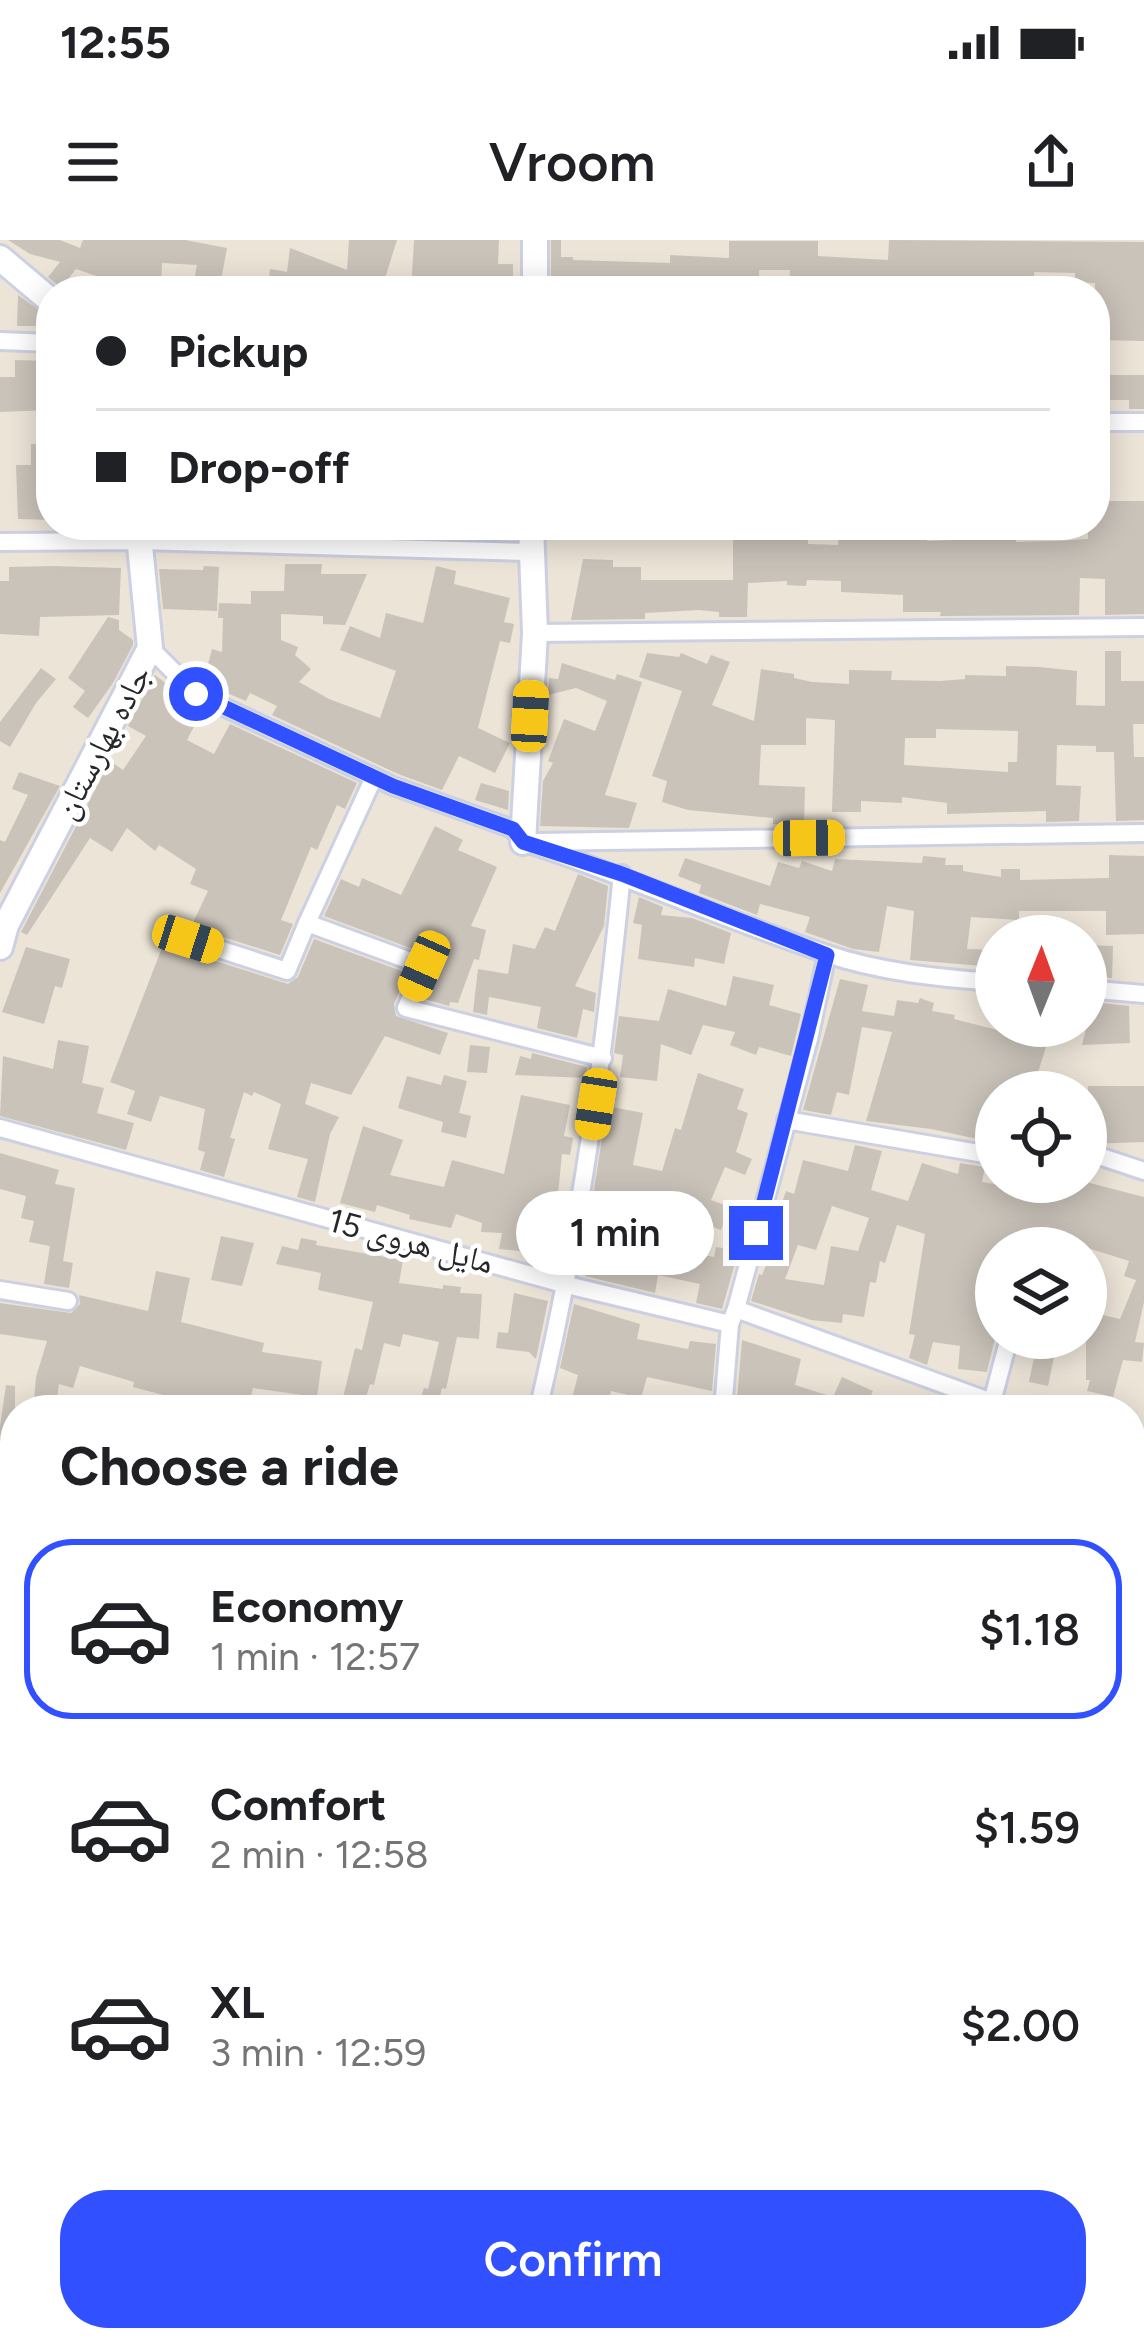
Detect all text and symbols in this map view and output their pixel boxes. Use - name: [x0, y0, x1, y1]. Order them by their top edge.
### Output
- text: 12:55: [60, 15, 171, 69]
- icon: menu: [60, 129, 126, 195]
- icon: share: [1018, 129, 1084, 195]
- text: Vroom: [489, 130, 655, 195]
- text: Pickup: [168, 324, 308, 378]
- text: Drop-off: [168, 440, 350, 494]
- street label: جاده بهارستان: [45, 658, 160, 826]
- route start: [169, 667, 223, 721]
- car: [510, 679, 550, 753]
- car: [773, 819, 845, 857]
- car: [148, 911, 228, 967]
- north arrow: [975, 915, 1107, 1047]
- map controls: [975, 915, 1107, 1359]
- car: [393, 926, 455, 1006]
- car: [573, 1066, 619, 1142]
- button: locate: [975, 1071, 1107, 1203]
- callout: 1 min: [516, 1191, 714, 1275]
- street label: مایل هروی 15: [324, 1200, 498, 1283]
- route end: [729, 1206, 783, 1260]
- text: 1 min: [569, 1209, 661, 1256]
- button: layers: [975, 1227, 1107, 1359]
- text: Choose a ride: [60, 1434, 399, 1499]
- icon: car: [66, 1575, 174, 1683]
- text: Economy: [210, 1579, 403, 1633]
- text: $1.18: [979, 1602, 1080, 1656]
- text: 1 min · 12:57: [210, 1633, 420, 1680]
- icon: car: [66, 1773, 174, 1881]
- text: Comfort: [210, 1777, 386, 1831]
- text: $1.59: [974, 1800, 1080, 1854]
- text: 2 min · 12:58: [210, 1831, 429, 1878]
- icon: car: [66, 1971, 174, 2079]
- text: XL: [210, 1975, 265, 2029]
- text: $2.00: [961, 1998, 1080, 2052]
- text: 3 min · 12:59: [210, 2029, 426, 2076]
- button: Confirm: [60, 2190, 1086, 2328]

